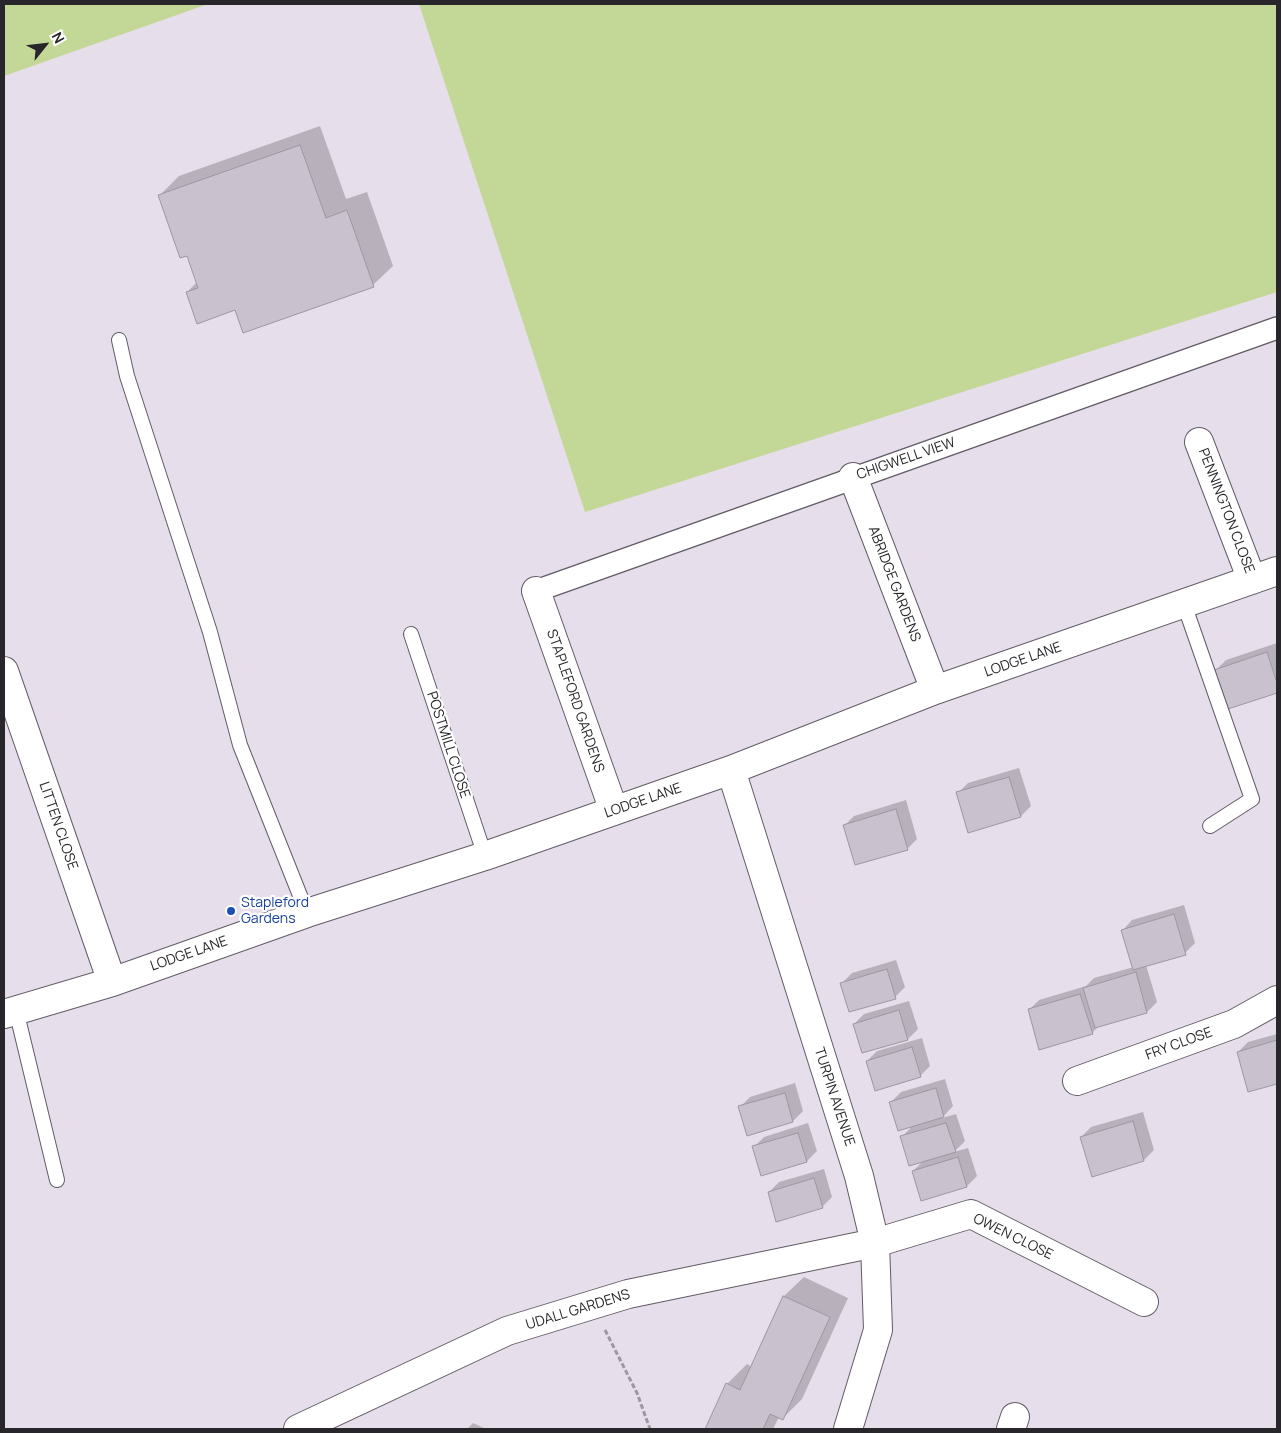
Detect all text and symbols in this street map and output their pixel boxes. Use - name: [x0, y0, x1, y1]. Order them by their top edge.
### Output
- north arrow: [20, 20, 70, 70]
- text: N: [48, 28, 69, 46]
- street label: CHIGWELL VIEW: [854, 434, 958, 484]
- street label: PENNINGTON CLOSE: [1194, 446, 1258, 576]
- street label: ABRIDGE GARDENS: [864, 524, 924, 644]
- street label: STAPLEFORD GARDENS: [543, 627, 607, 775]
- street label: LODGE LANE: [982, 639, 1064, 681]
- street label: POSTMILL CLOSE: [423, 689, 473, 801]
- street label: LITTEN CLOSE: [35, 780, 81, 872]
- street label: LODGE LANE: [602, 780, 684, 822]
- place label: Stapleford Gardens: [241, 895, 309, 928]
- marker: Stapleford Gardens: [225, 905, 237, 917]
- street label: LODGE LANE: [148, 933, 230, 975]
- street label: FRY CLOSE: [1143, 1024, 1215, 1064]
- street label: TURPIN AVENUE: [810, 1046, 858, 1148]
- street label: OWEN CLOSE: [970, 1210, 1056, 1264]
- street label: UDALL GARDENS: [524, 1286, 632, 1334]

